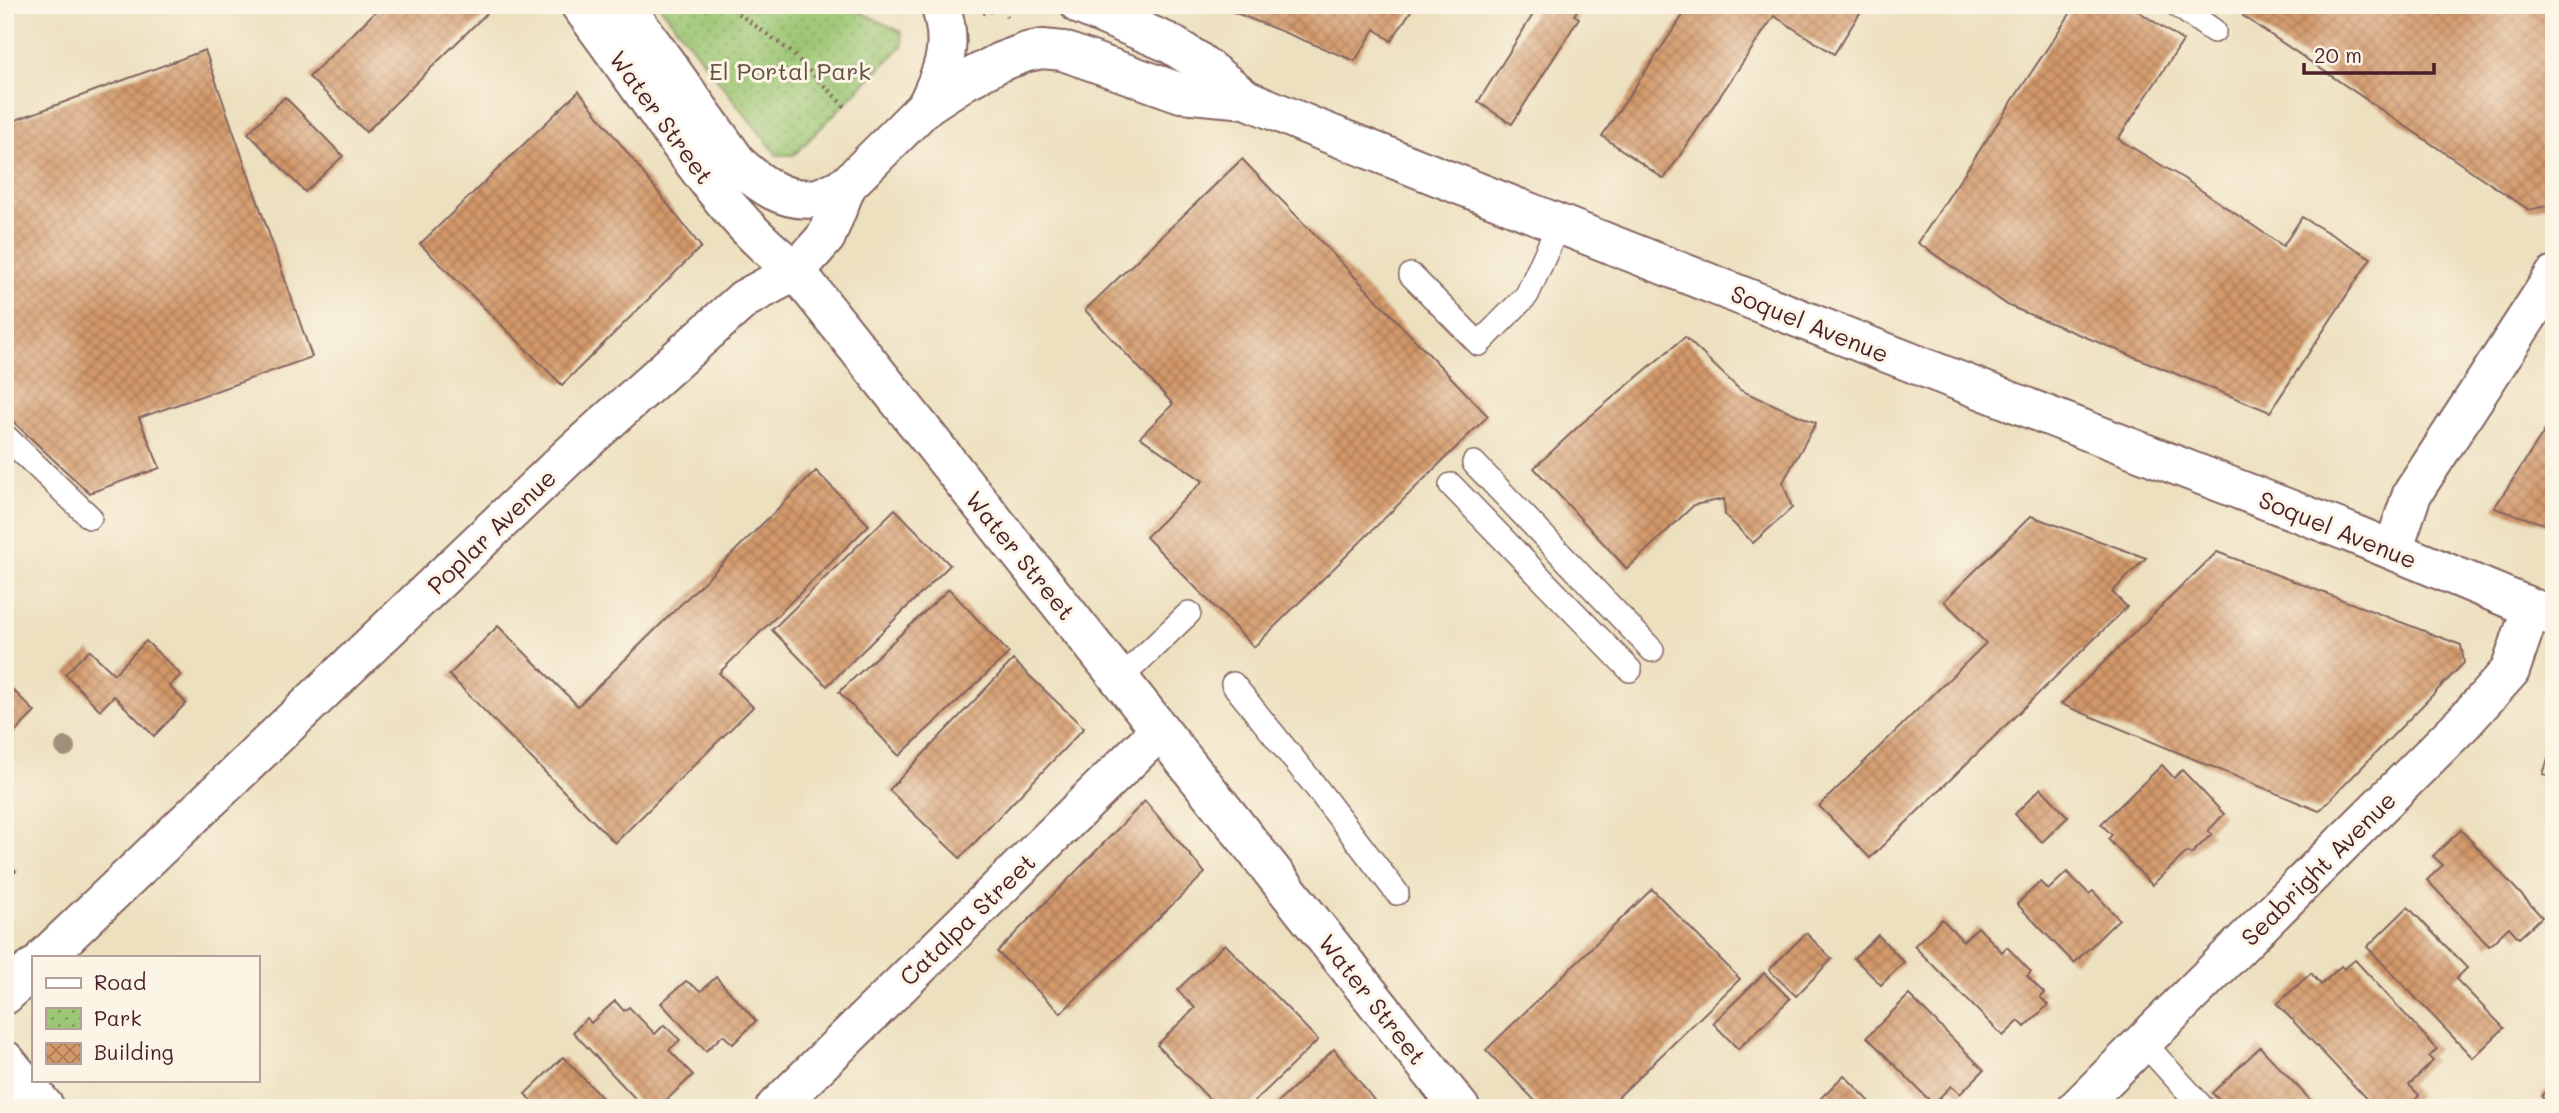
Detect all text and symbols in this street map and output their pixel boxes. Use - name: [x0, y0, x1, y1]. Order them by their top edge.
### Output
- scale bar: [2304, 32, 2433, 76]
- text: 20 m: [2314, 41, 2362, 68]
- street label: Water Street: [603, 44, 721, 190]
- park label: El Portal Park: [709, 55, 871, 86]
- street label: Soquel Avenue: [1726, 277, 1894, 369]
- street label: Poplar Avenue: [420, 462, 562, 600]
- street label: Soquel Avenue: [2254, 483, 2422, 575]
- street label: Water Street: [959, 484, 1083, 626]
- street label: Seabright Avenue: [2234, 784, 2402, 952]
- street label: Catalpa Street: [892, 846, 1042, 992]
- street label: Water Street: [1312, 927, 1434, 1071]
- legend: [32, 956, 259, 1082]
- text: Road: [94, 968, 146, 995]
- text: Park: [94, 1004, 142, 1031]
- text: Building: [94, 1038, 174, 1065]

